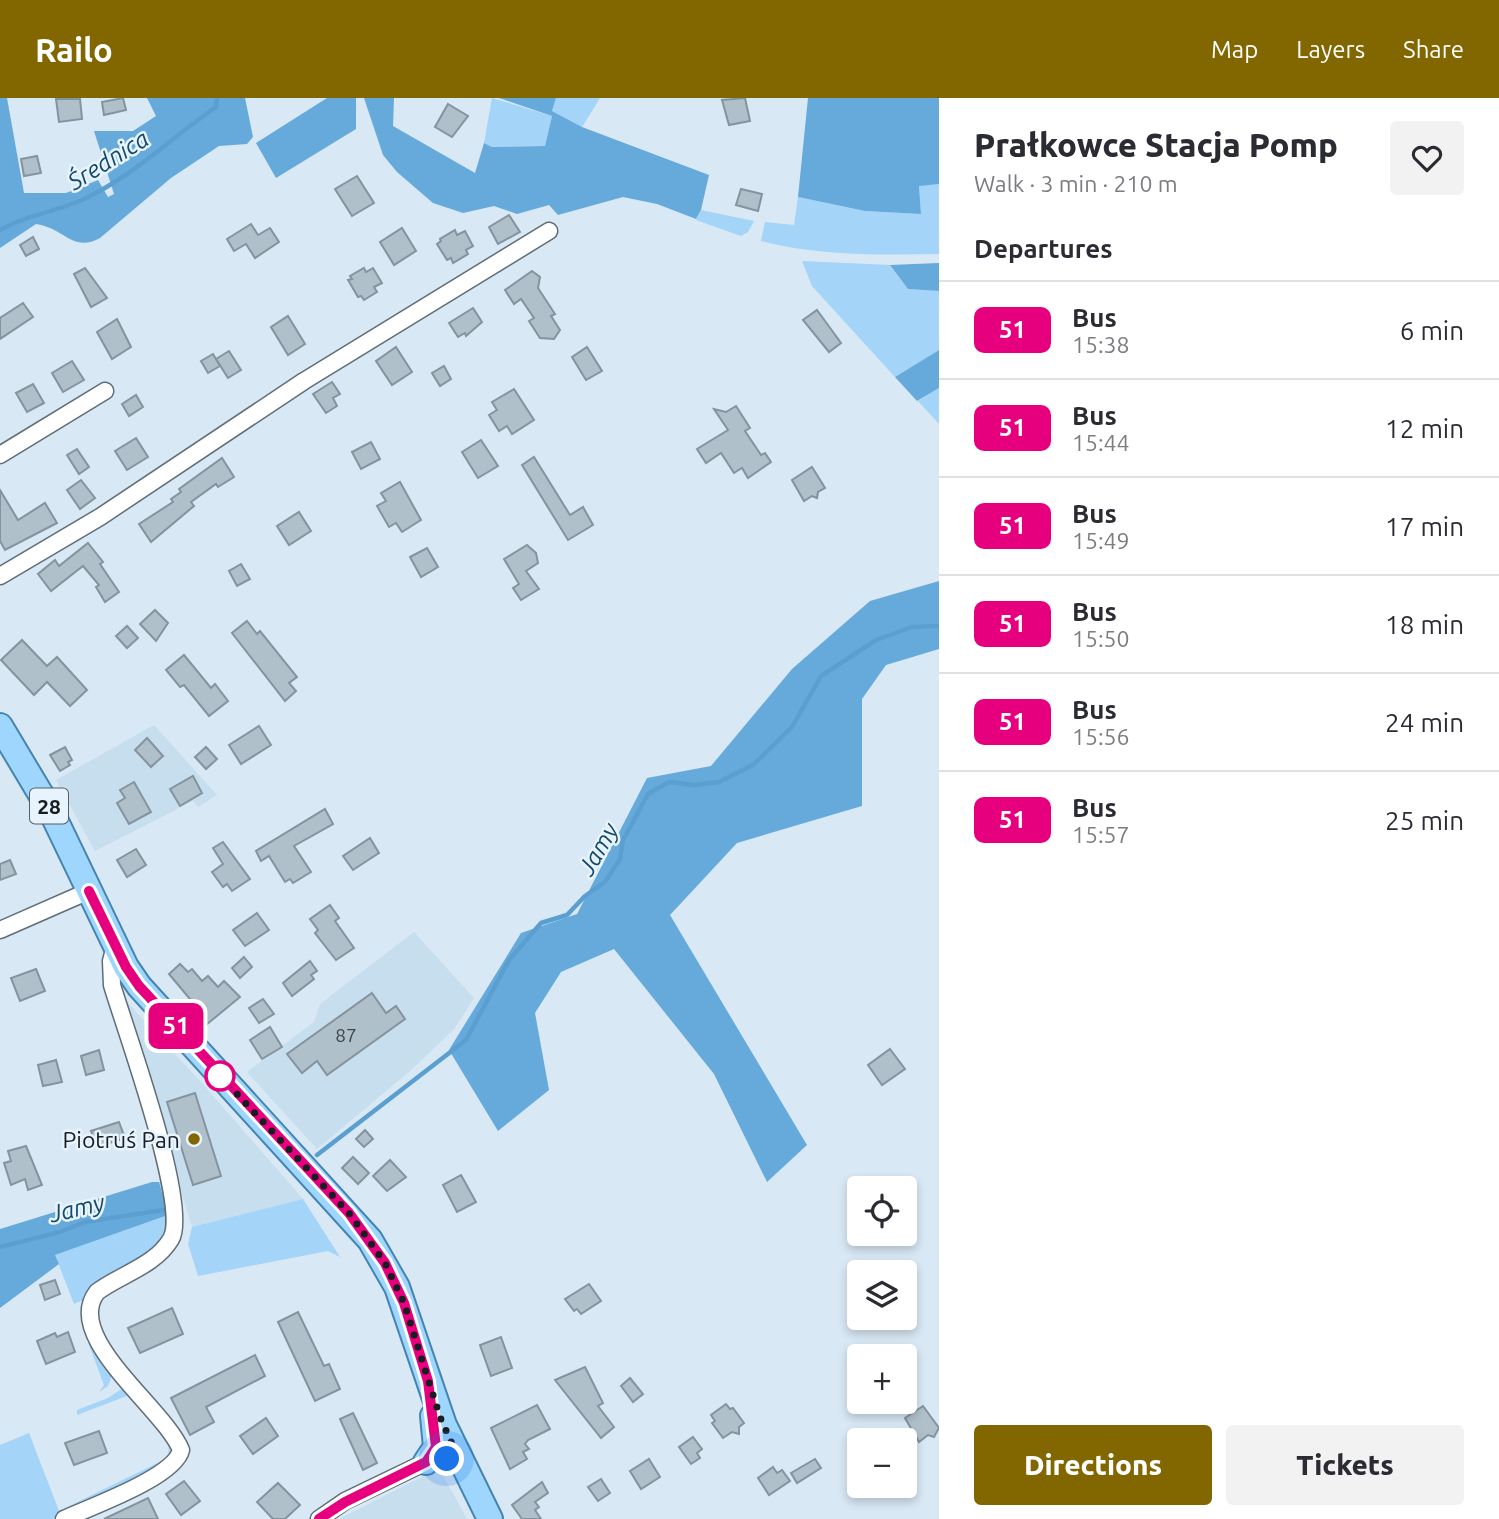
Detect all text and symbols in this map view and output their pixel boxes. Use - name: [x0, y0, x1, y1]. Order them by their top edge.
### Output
- text: Railo: [35, 31, 113, 68]
- text: Map: [1211, 36, 1258, 63]
- text: Layers: [1296, 36, 1365, 63]
- text: Share: [1403, 36, 1464, 63]
- button: heart: [1390, 121, 1464, 195]
- water label: Średnica: [61, 124, 153, 196]
- text: Prałkowce Stacja Pomp: [974, 126, 1338, 163]
- text: Walk · 3 min · 210 m: [974, 171, 1178, 196]
- text: Departures: [974, 234, 1112, 263]
- text: Bus: [1072, 303, 1117, 332]
- text: 51: [999, 316, 1026, 343]
- text: 6 min: [1400, 316, 1464, 345]
- text: 15:38: [1072, 332, 1130, 357]
- text: Bus: [1072, 401, 1117, 430]
- text: 51: [999, 414, 1026, 441]
- text: 12 min: [1385, 414, 1464, 443]
- text: 15:44: [1072, 430, 1130, 455]
- text: Bus: [1072, 499, 1117, 528]
- text: 51: [999, 512, 1026, 539]
- text: 17 min: [1385, 512, 1464, 541]
- text: 15:49: [1072, 528, 1130, 553]
- text: Bus: [1072, 597, 1117, 626]
- text: 51: [999, 610, 1026, 637]
- text: 18 min: [1385, 610, 1464, 639]
- text: 15:50: [1072, 626, 1130, 651]
- text: Bus: [1072, 695, 1117, 724]
- text: 51: [999, 708, 1026, 735]
- text: 24 min: [1385, 708, 1464, 737]
- text: 15:56: [1072, 724, 1130, 749]
- road number: 28: [30, 788, 68, 824]
- text: Bus: [1072, 793, 1117, 822]
- text: 51: [999, 806, 1026, 833]
- text: 25 min: [1385, 806, 1464, 835]
- water label: Jamy: [572, 818, 624, 881]
- text: 15:57: [1072, 822, 1130, 847]
- line badge: 51: [144, 1003, 208, 1049]
- text: 51: [162, 1012, 190, 1039]
- house number: 87: [335, 1024, 357, 1046]
- unlabelled marker: [205, 1061, 235, 1091]
- place label: Piotruś Pan: [63, 1127, 180, 1152]
- marker: Piotruś Pan: [186, 1131, 202, 1147]
- map controls: [847, 1176, 917, 1498]
- button: locate: [847, 1176, 917, 1246]
- water label: Jamy: [46, 1188, 108, 1228]
- button: layers: [847, 1260, 917, 1330]
- button: +: [847, 1344, 917, 1414]
- button: Directions: [974, 1425, 1212, 1505]
- button: Tickets: [1226, 1425, 1464, 1505]
- button: −: [847, 1428, 917, 1498]
- your location: [429, 1441, 464, 1476]

